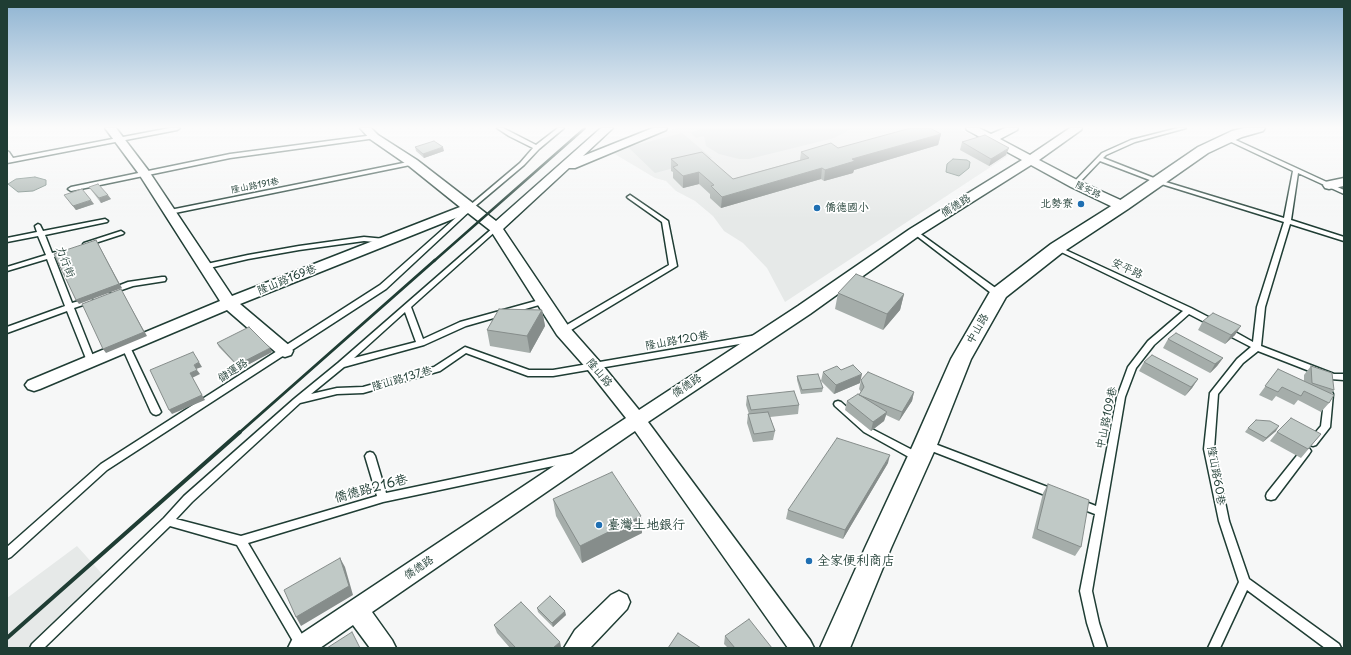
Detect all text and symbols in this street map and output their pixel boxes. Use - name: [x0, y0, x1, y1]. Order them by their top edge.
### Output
- street label: 隆山路191巷: [230, 176, 280, 196]
- street label: 隆安路: [1073, 179, 1103, 201]
- street label: 僑德路: [939, 192, 973, 220]
- place label: 北勢寮: [1040, 197, 1073, 211]
- marker: 北勢寮: [1076, 199, 1086, 209]
- place label: 僑德國小: [825, 201, 869, 215]
- marker: 僑德國小: [812, 203, 822, 213]
- street label: 力行街: [53, 244, 77, 280]
- street label: 安平路: [1109, 256, 1145, 282]
- street label: 隆山路169巷: [255, 262, 319, 298]
- street label: 中山路: [964, 311, 992, 347]
- street label: 隆山路120巷: [644, 329, 710, 353]
- street label: 儲運路: [216, 356, 250, 386]
- street label: 隆山路: [583, 356, 615, 390]
- street label: 隆山路137巷: [370, 364, 434, 394]
- street label: 僑德路: [670, 371, 704, 401]
- street label: 中山路109巷: [1094, 386, 1120, 450]
- street label: 隆山路60巷: [1204, 445, 1228, 507]
- street label: 僑德路216巷: [332, 472, 410, 506]
- place label: 臺灣土地銀行: [607, 517, 685, 533]
- marker: 臺灣土地銀行: [594, 520, 604, 530]
- street label: 僑德路: [402, 553, 436, 583]
- place label: 全家便利商店: [817, 553, 895, 569]
- marker: 全家便利商店: [804, 556, 814, 566]

